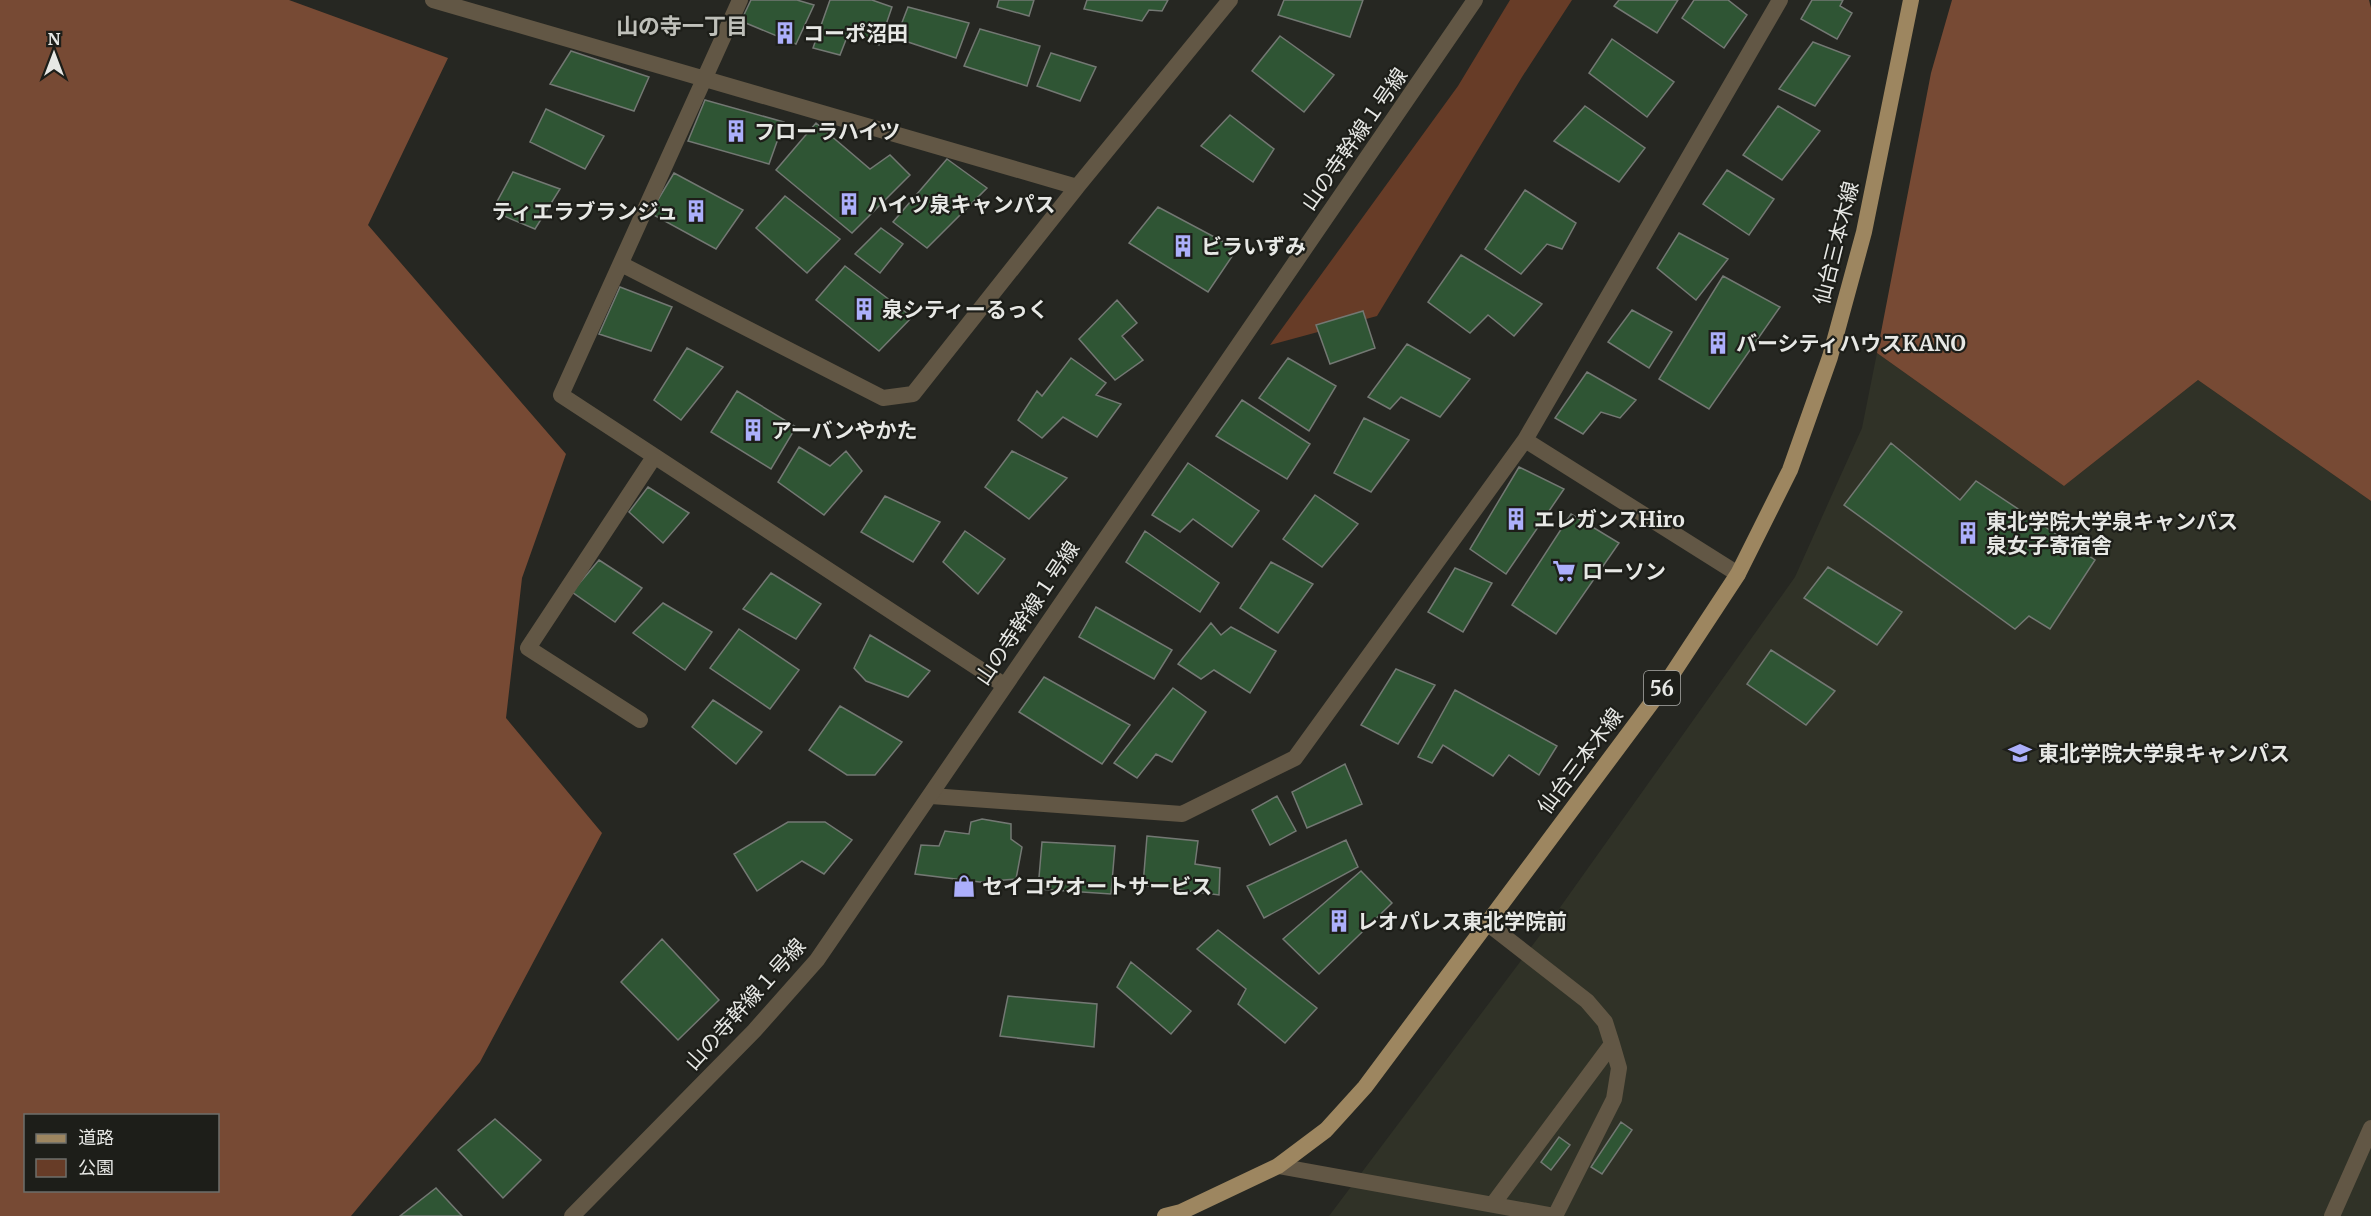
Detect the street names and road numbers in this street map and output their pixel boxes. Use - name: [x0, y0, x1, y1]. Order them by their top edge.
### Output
- street label: 山の寺幹線１号線: [1295, 62, 1413, 216]
- street label: 仙台三本木線: [1808, 179, 1864, 307]
- street label: 山の寺幹線１号線: [969, 536, 1085, 690]
- road number: 56: [1644, 671, 1680, 705]
- street label: 仙台三本木線: [1531, 703, 1629, 819]
- street label: 山の寺幹線１号線: [679, 933, 811, 1075]

